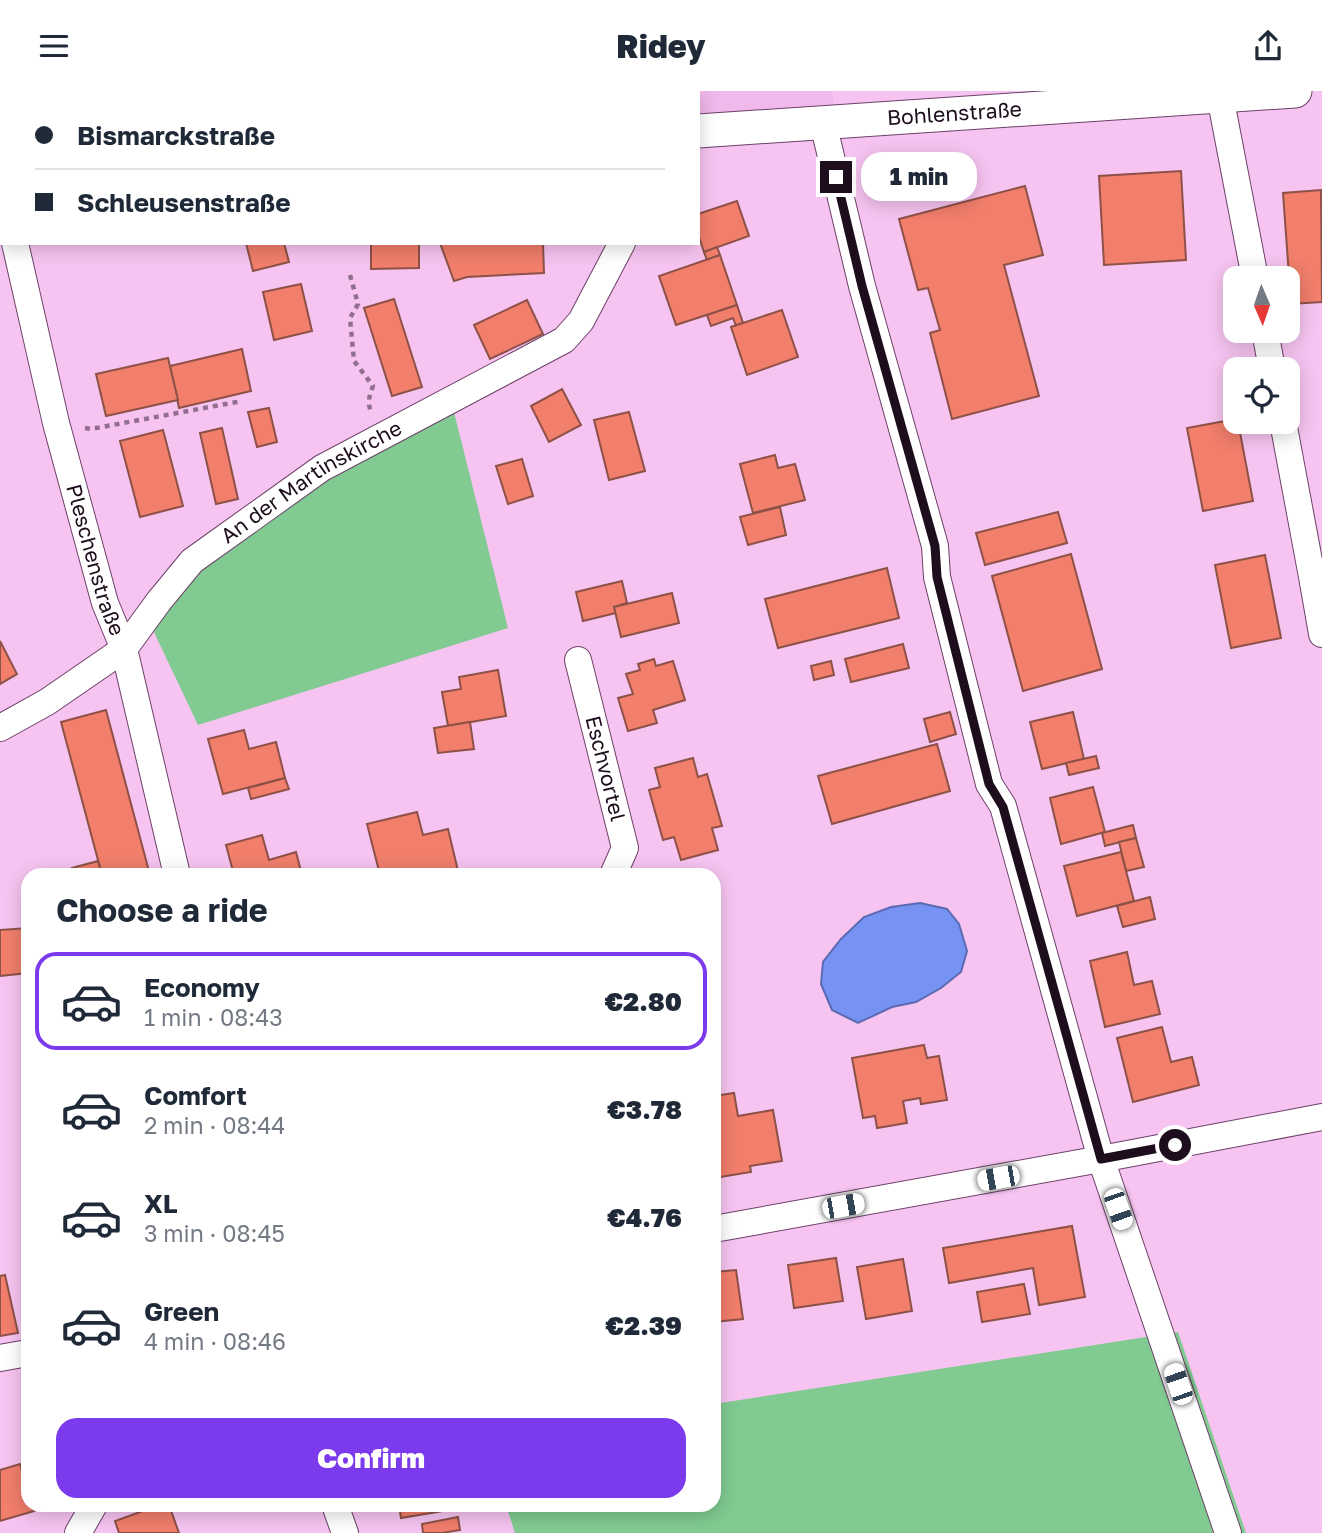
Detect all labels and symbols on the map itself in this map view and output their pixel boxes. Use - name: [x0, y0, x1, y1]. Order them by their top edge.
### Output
- street label: Bohlenstraße: [886, 95, 1023, 130]
- callout: 1 min: [860, 153, 976, 201]
- route end: [820, 161, 852, 193]
- north arrow: [1223, 266, 1300, 343]
- street label: An der Martinskirche: [215, 414, 406, 548]
- street label: Pleschenstraße: [61, 481, 131, 639]
- street label: Eschvortel: [580, 713, 632, 824]
- route start: [1159, 1129, 1191, 1161]
- car: [976, 1164, 1021, 1192]
- car: [1102, 1186, 1135, 1232]
- car: [821, 1192, 866, 1220]
- car: [1162, 1361, 1195, 1407]

